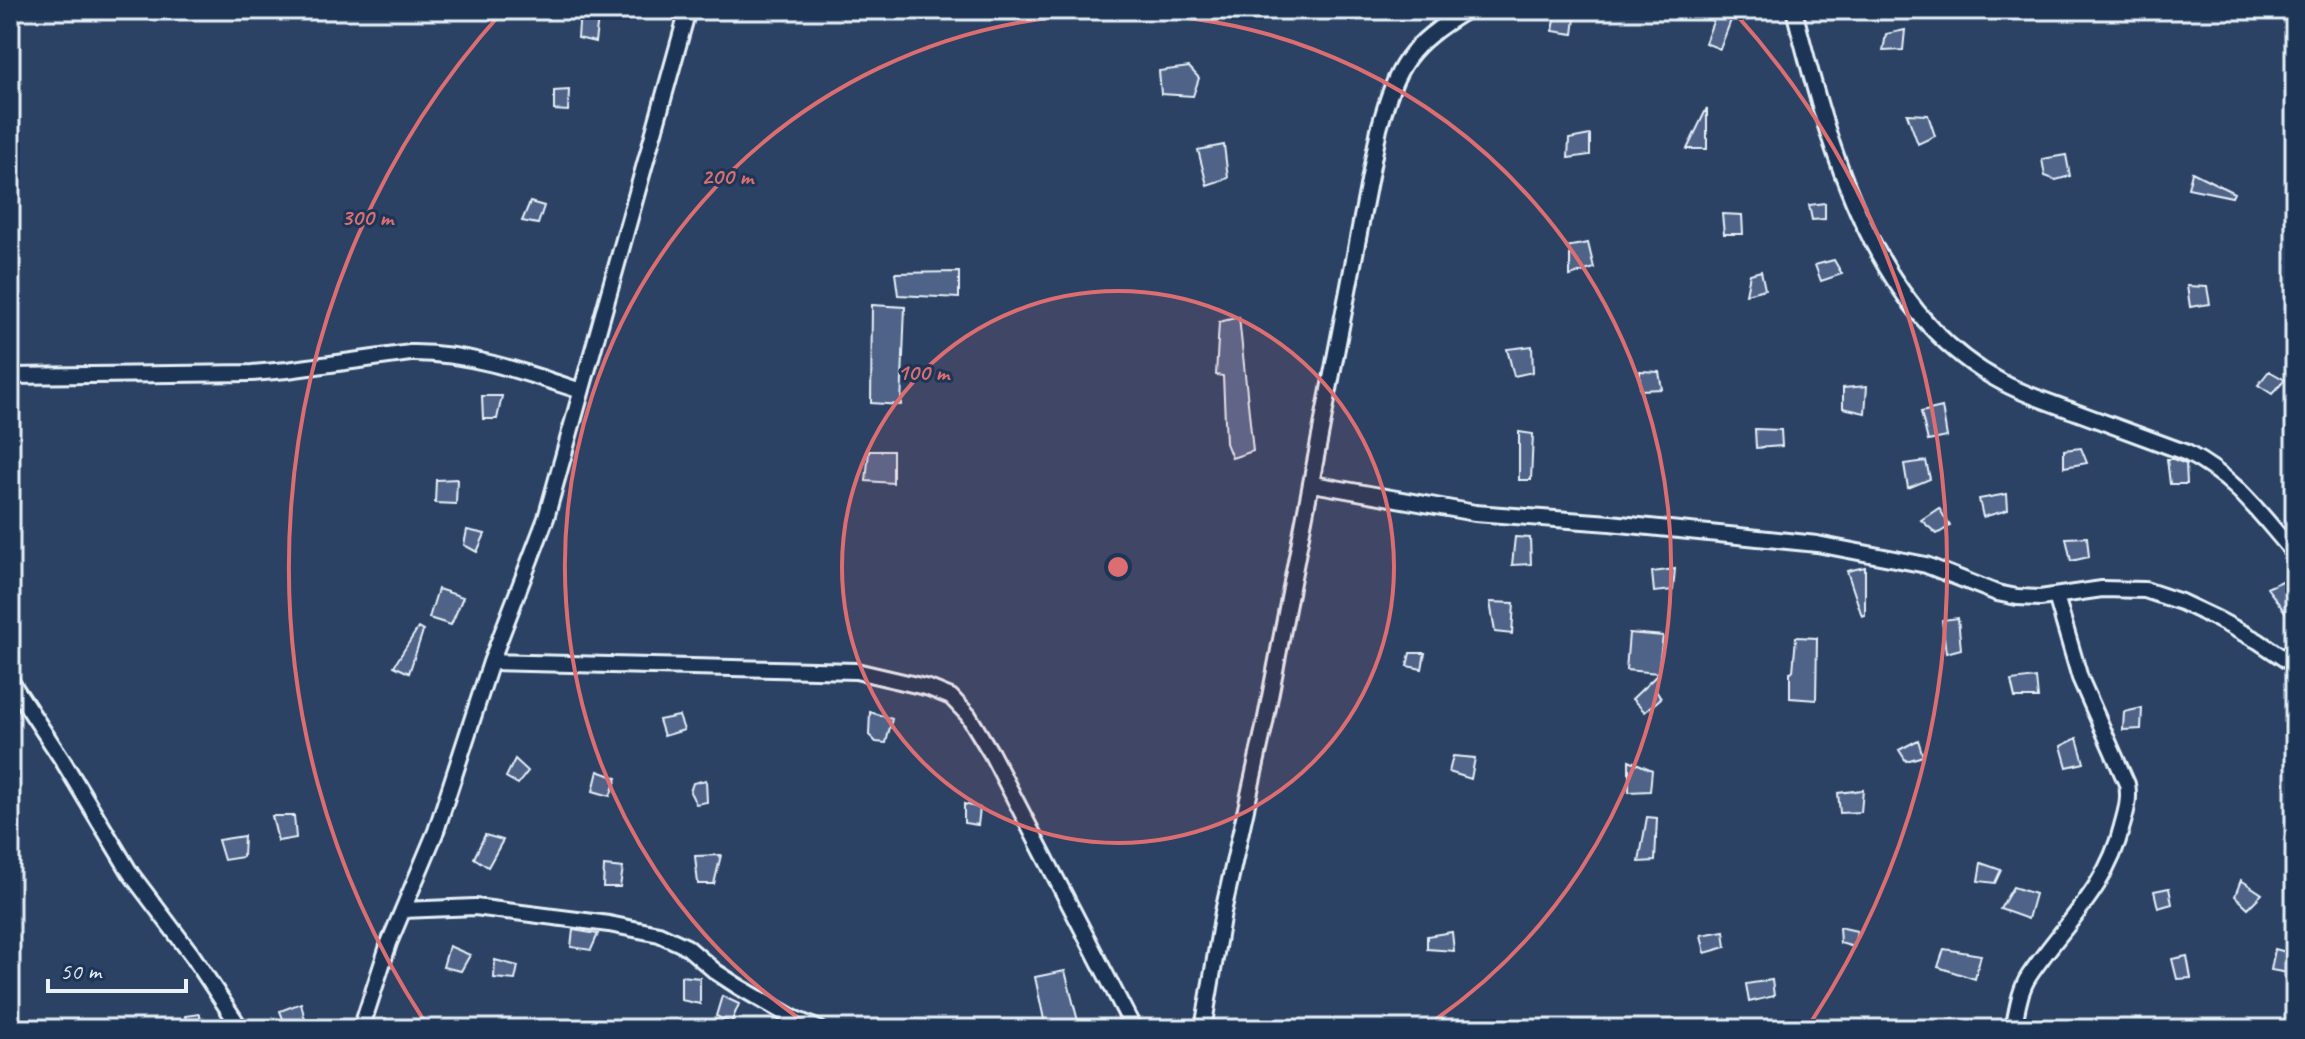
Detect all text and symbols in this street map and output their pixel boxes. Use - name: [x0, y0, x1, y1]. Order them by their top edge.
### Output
- text: 200 m: [701, 161, 755, 191]
- text: 300 m: [341, 202, 395, 232]
- text: 100 m: [897, 357, 951, 387]
- centre of rings: [1104, 553, 1132, 581]
- scale bar: [48, 943, 186, 993]
- text: 50 m: [60, 956, 103, 986]

